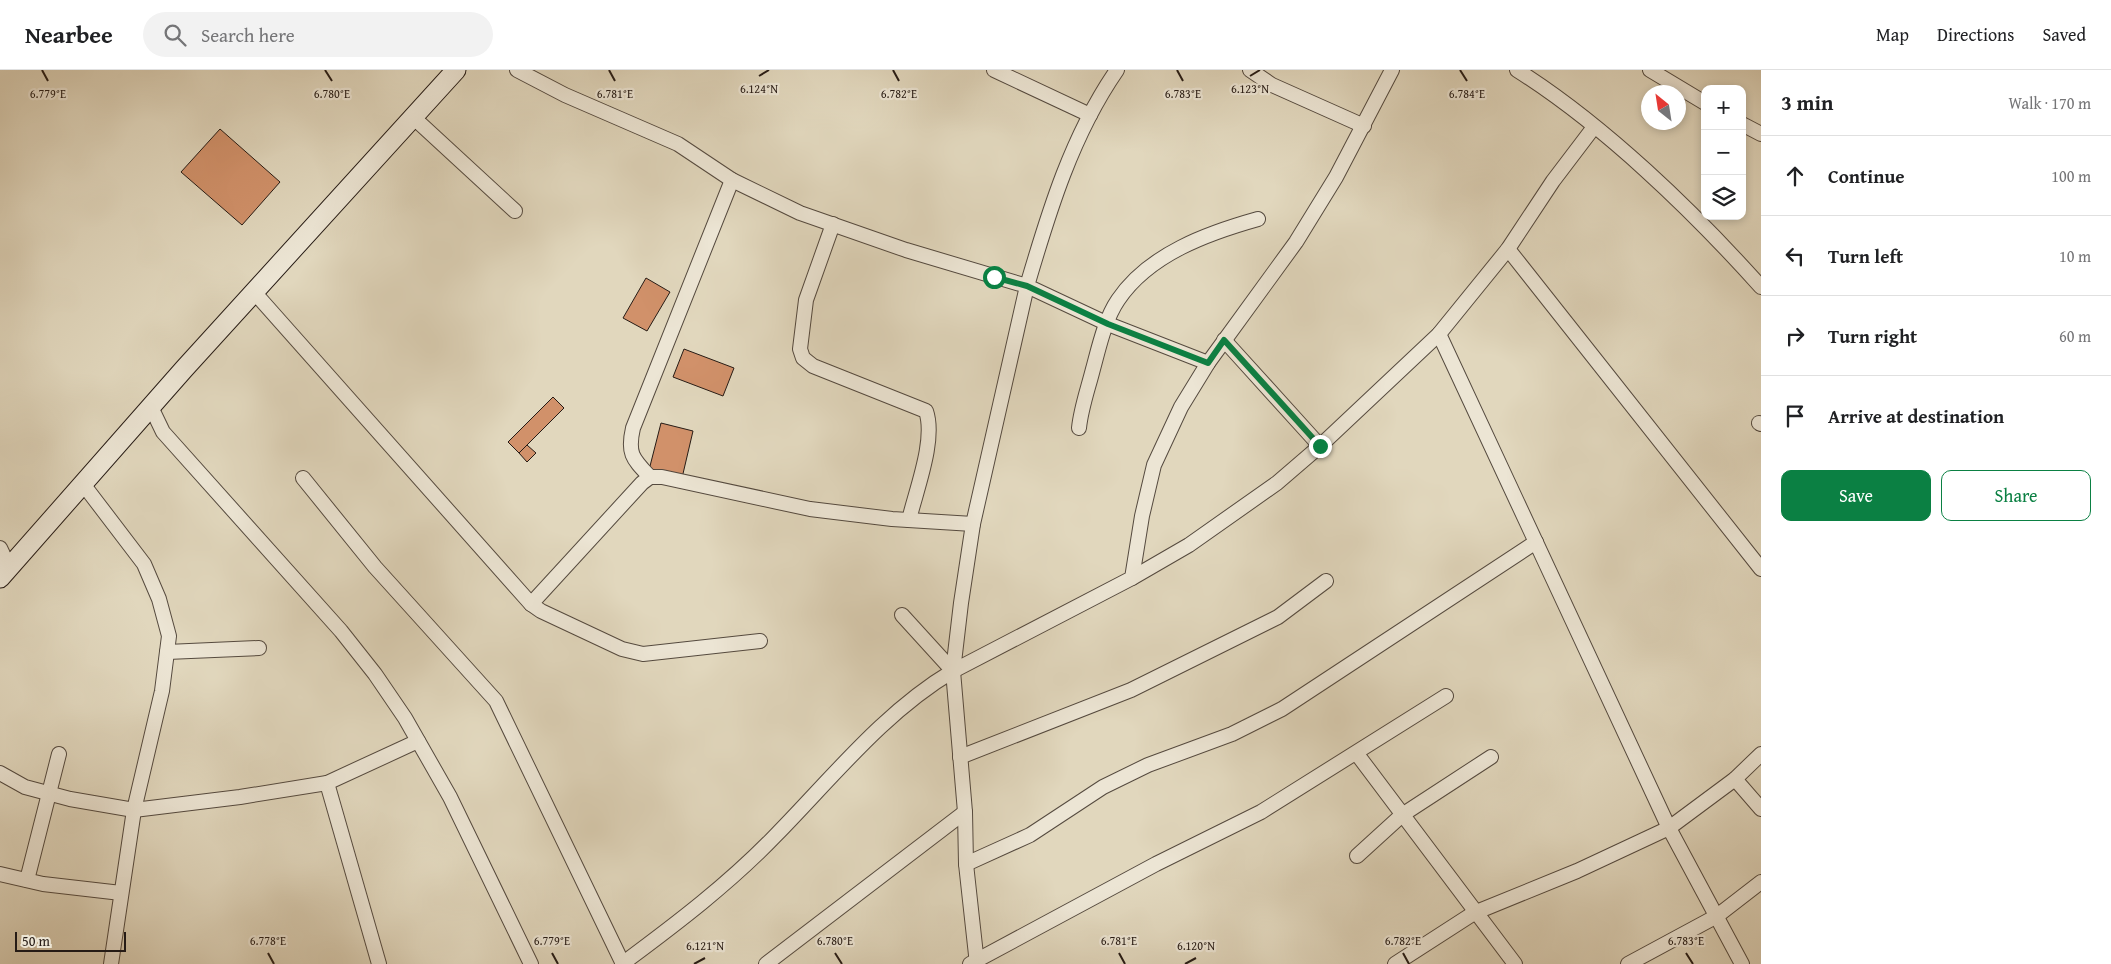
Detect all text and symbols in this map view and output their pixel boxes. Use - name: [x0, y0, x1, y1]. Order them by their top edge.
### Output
- search box: [143, 12, 493, 57]
- text: Nearbee: [25, 17, 113, 52]
- icon: search: [161, 21, 189, 49]
- text: Search here: [201, 21, 295, 49]
- text: Map: [1876, 21, 1909, 48]
- text: Directions: [1937, 21, 2014, 48]
- text: Saved: [2042, 21, 2086, 48]
- text: 6.124°N: [740, 80, 778, 97]
- text: 6.123°N: [1231, 80, 1269, 97]
- text: 6.779°E: [30, 85, 66, 102]
- text: 6.780°E: [314, 85, 350, 102]
- text: 6.781°E: [597, 85, 633, 102]
- text: 6.782°E: [881, 85, 917, 102]
- text: 6.783°E: [1165, 85, 1201, 102]
- text: 6.784°E: [1449, 85, 1485, 102]
- north arrow: [1641, 85, 1686, 130]
- map controls: [1701, 85, 1746, 220]
- button: +: [1701, 85, 1746, 130]
- text: 3 min: [1781, 87, 1833, 118]
- text: Walk · 170 m: [2008, 91, 2091, 115]
- button: −: [1701, 130, 1746, 175]
- icon: ahead: [1781, 162, 1809, 190]
- text: Continue: [1828, 162, 1905, 190]
- text: 100 m: [2051, 164, 2091, 188]
- button: layers: [1701, 175, 1746, 220]
- icon: left: [1781, 242, 1809, 270]
- text: Turn left: [1828, 242, 1903, 270]
- text: 10 m: [2059, 244, 2091, 268]
- route start: [983, 266, 1006, 289]
- icon: right: [1781, 322, 1809, 350]
- text: Turn right: [1828, 322, 1917, 350]
- text: 60 m: [2059, 324, 2091, 348]
- icon: arrive: [1781, 402, 1809, 430]
- text: Arrive at destination: [1828, 402, 2004, 430]
- route end: [1309, 435, 1332, 458]
- button: Save: [1781, 470, 1931, 521]
- button: Share: [1941, 470, 2091, 521]
- scale bar: [15, 929, 126, 952]
- text: 50 m: [22, 931, 50, 951]
- text: 6.778°E: [250, 932, 286, 949]
- text: 6.779°E: [534, 932, 570, 949]
- text: 6.780°E: [817, 932, 853, 949]
- text: 6.781°E: [1101, 932, 1137, 949]
- text: 6.782°E: [1385, 932, 1421, 949]
- text: 6.783°E: [1668, 932, 1704, 949]
- text: 6.121°N: [686, 937, 724, 954]
- text: 6.120°N: [1177, 937, 1215, 954]

